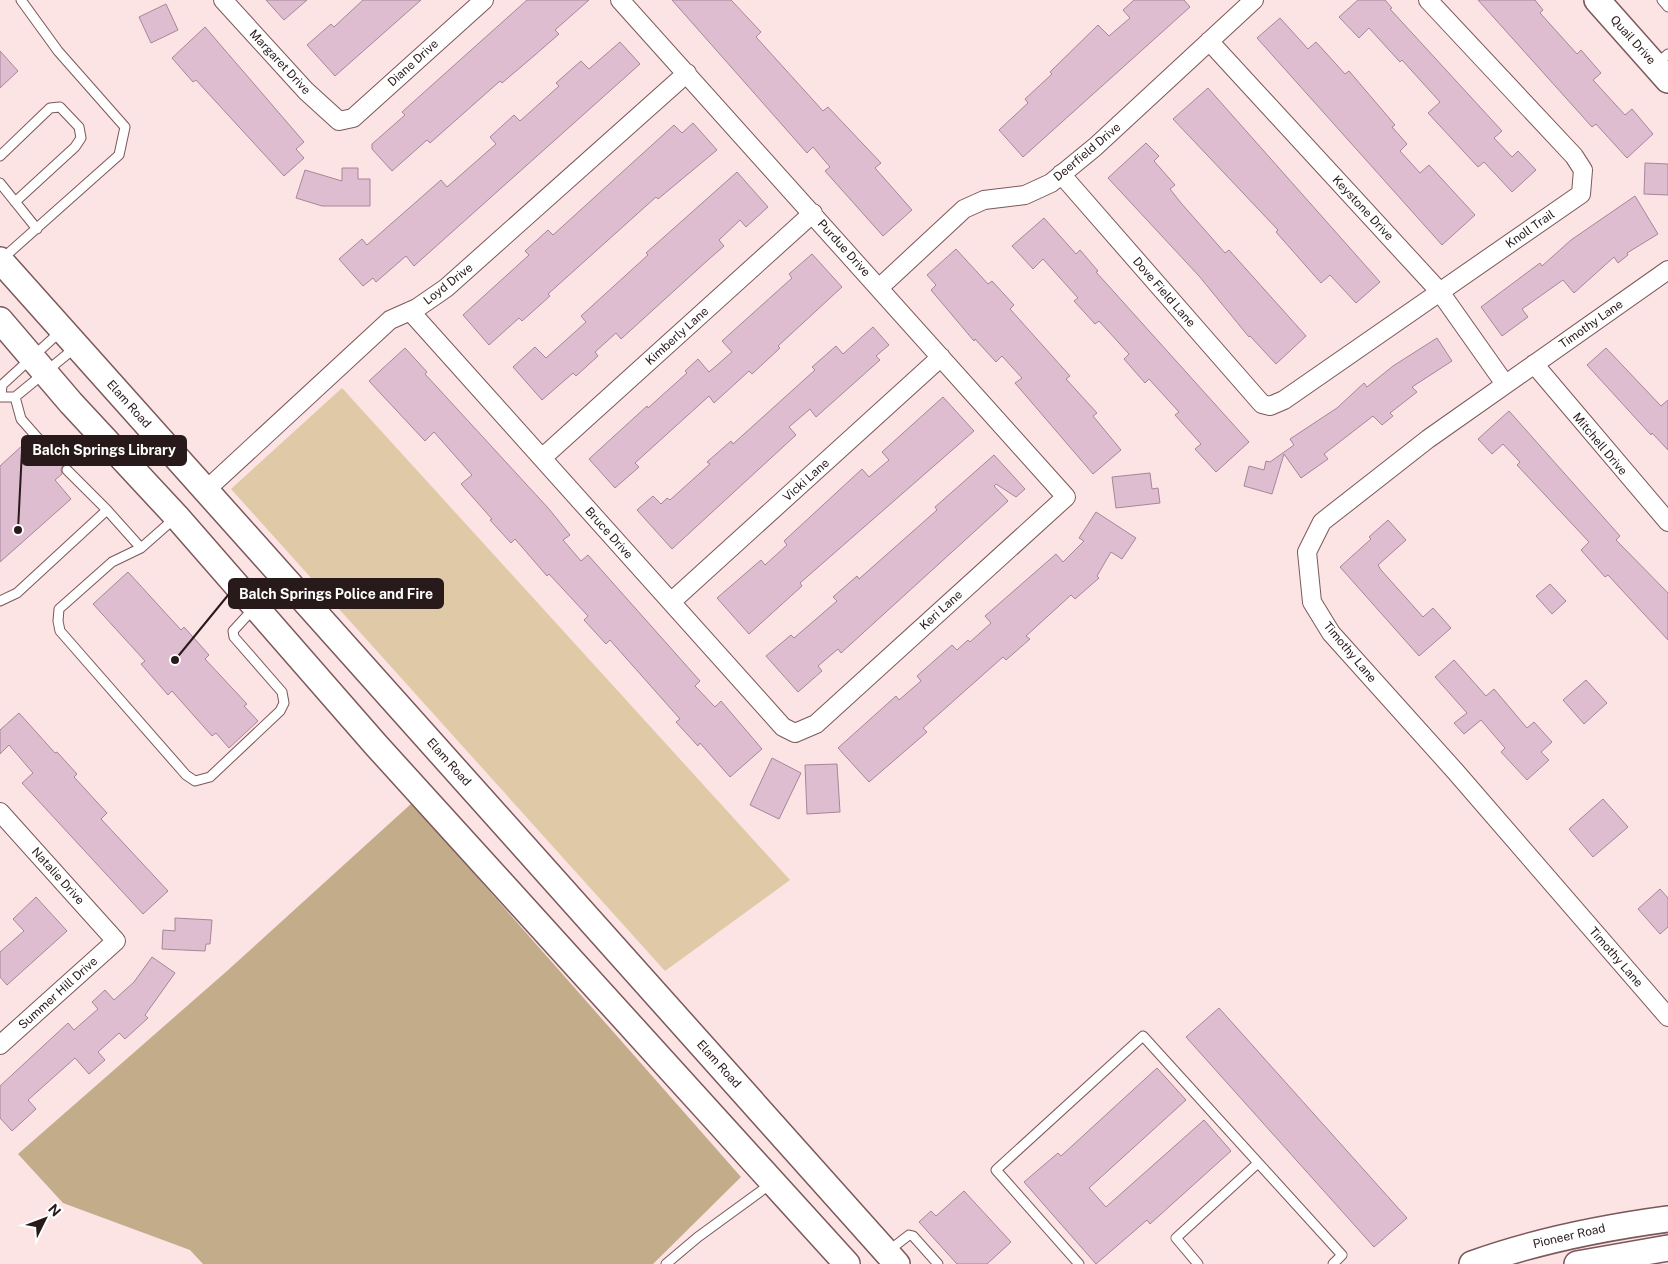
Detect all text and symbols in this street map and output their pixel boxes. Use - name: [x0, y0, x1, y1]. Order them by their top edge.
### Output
- street label: Quail Drive: [1607, 13, 1659, 67]
- street label: Margaret Drive: [247, 27, 314, 97]
- street label: Diane Drive: [385, 37, 441, 89]
- street label: Deerfield Drive: [1051, 120, 1123, 184]
- street label: Keystone Drive: [1329, 173, 1397, 243]
- street label: Knoll Trail: [1503, 207, 1557, 251]
- street label: Purdue Drive: [815, 217, 873, 279]
- street label: Dove Field Lane: [1130, 254, 1198, 330]
- street label: Loyd Drive: [421, 260, 476, 308]
- street label: Timothy Lane: [1556, 297, 1626, 351]
- street label: Kimberly Lane: [643, 304, 712, 368]
- street label: Elam Road: [104, 377, 154, 431]
- street label: Mitchell Drive: [1570, 410, 1630, 478]
- callout: Balch Springs Library: [22, 436, 186, 465]
- text: Balch Springs Library: [32, 442, 176, 458]
- street label: Vicki Lane: [780, 456, 832, 504]
- street label: Bruce Drive: [582, 504, 636, 562]
- callout: Balch Springs Police and Fire: [229, 579, 443, 608]
- text: Balch Springs Police and Fire: [239, 586, 433, 602]
- street label: Keri Lane: [917, 587, 965, 633]
- street label: Timothy Lane: [1321, 619, 1380, 685]
- street label: Elam Road: [424, 735, 474, 789]
- street label: Natalie Drive: [29, 845, 87, 907]
- street label: Timothy Lane: [1586, 924, 1646, 990]
- street label: Summer Hill Drive: [16, 954, 100, 1032]
- street label: Elam Road: [694, 1037, 744, 1091]
- north arrow: [20, 1194, 70, 1244]
- text: N: [45, 1201, 64, 1220]
- street label: Pioneer Road: [1531, 1221, 1607, 1251]

